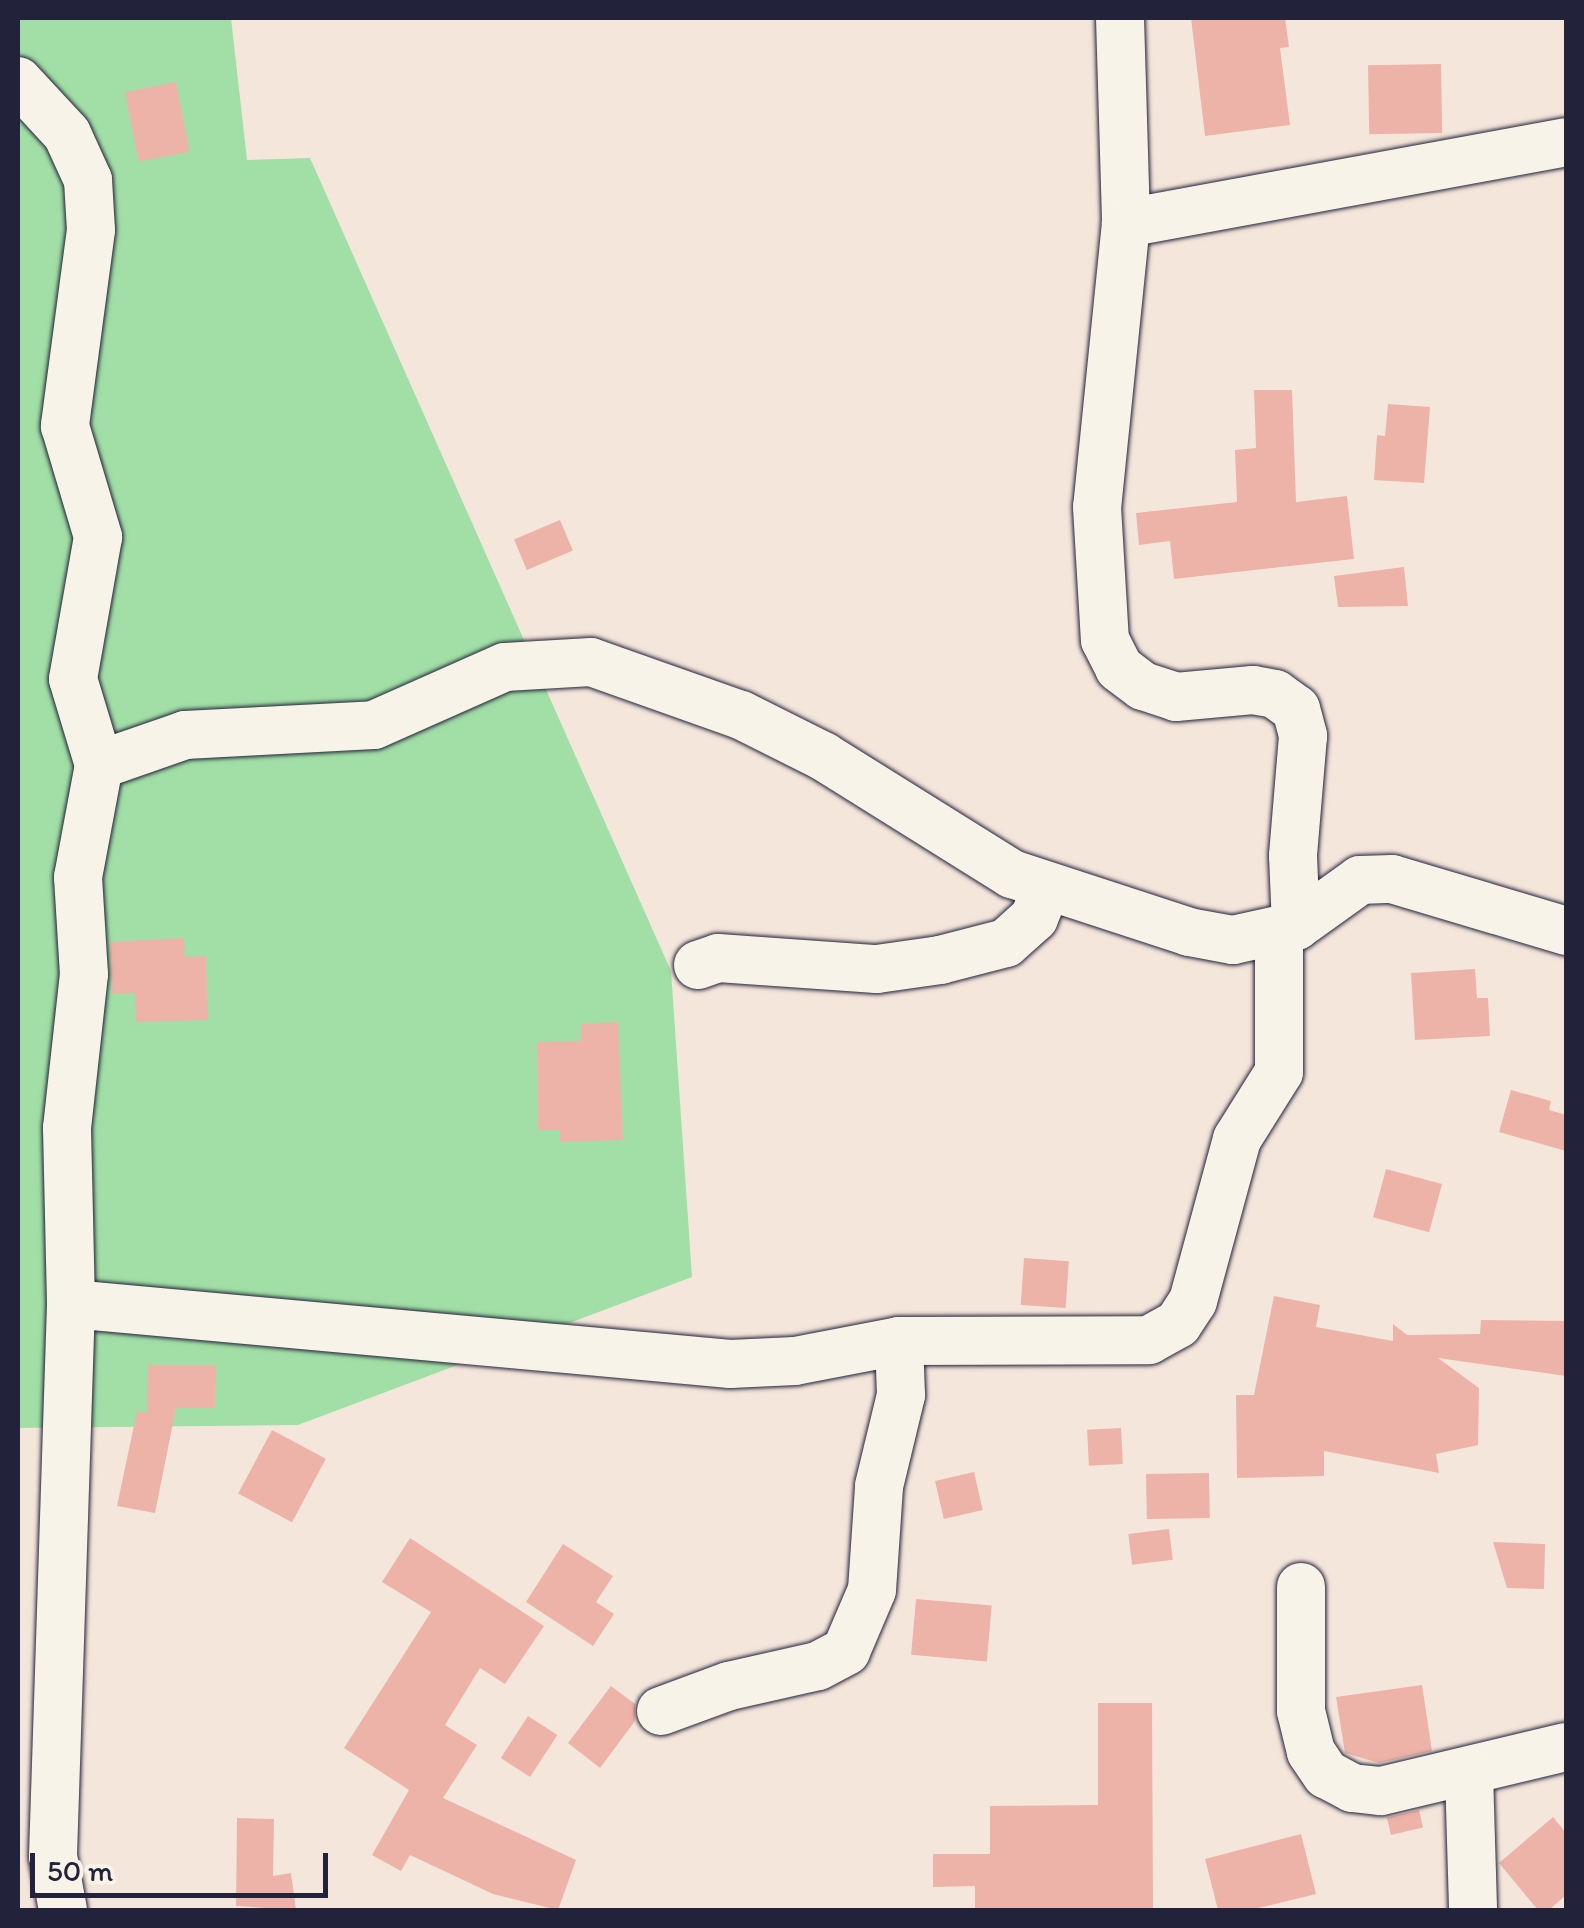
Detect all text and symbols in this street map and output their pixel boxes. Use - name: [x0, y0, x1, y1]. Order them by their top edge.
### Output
- scale bar: [35, 1833, 332, 1895]
- text: 50 m: [47, 1852, 113, 1889]

